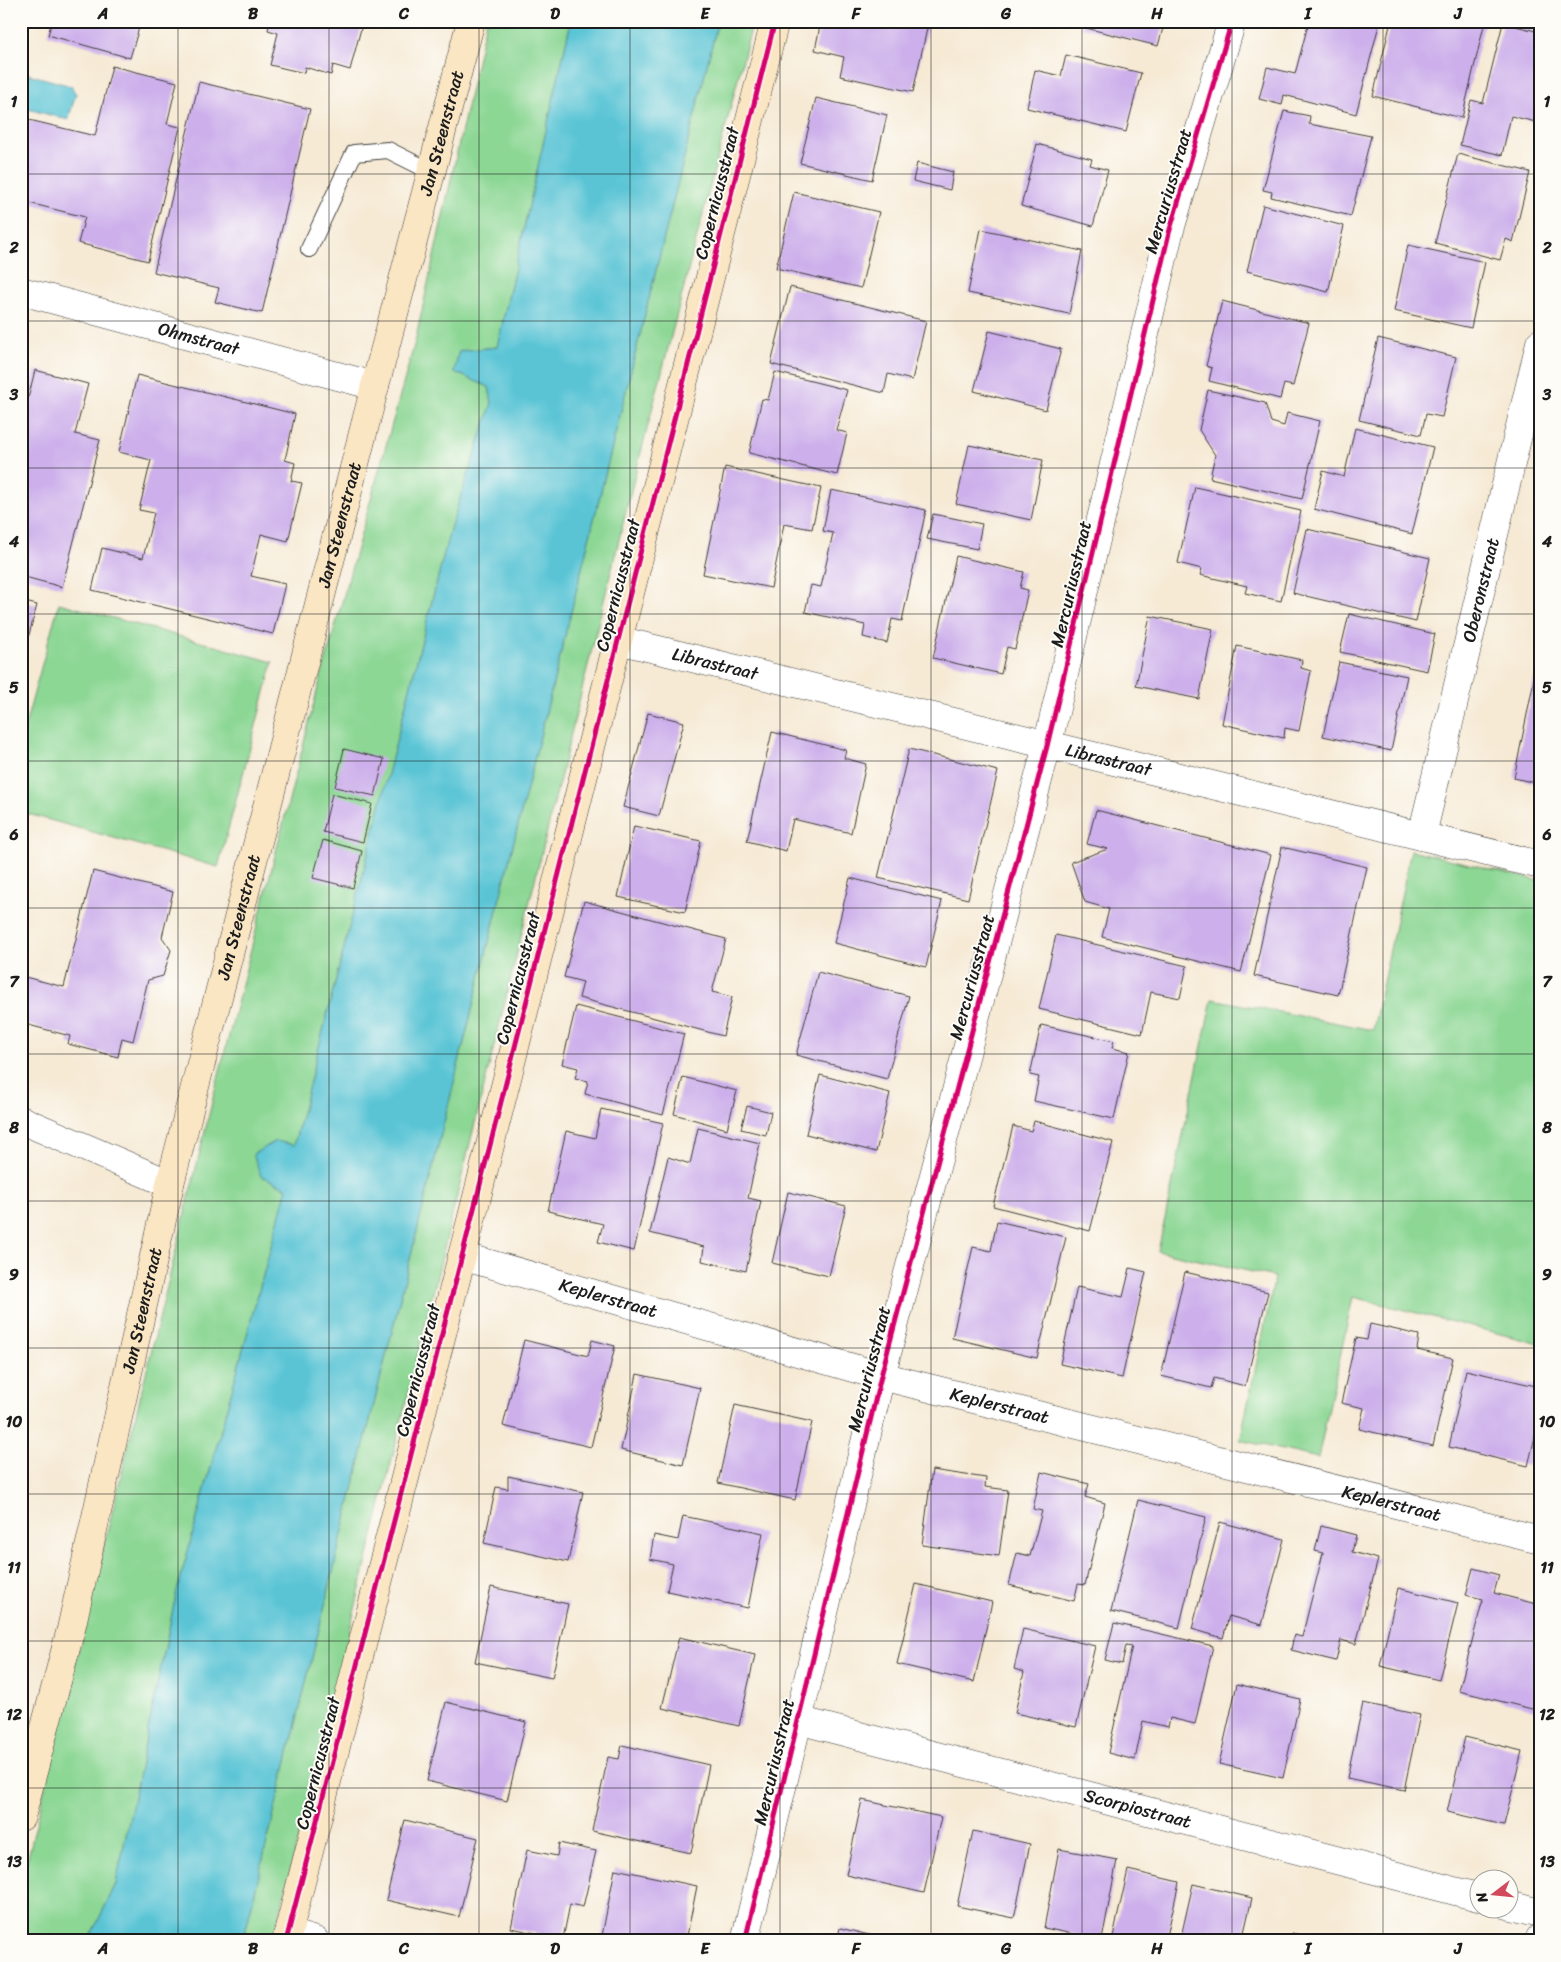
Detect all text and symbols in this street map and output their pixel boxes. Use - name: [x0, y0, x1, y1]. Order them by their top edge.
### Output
- text: A: [97, 0, 108, 28]
- text: B: [248, 0, 259, 28]
- text: C: [398, 0, 410, 28]
- text: D: [550, 0, 560, 28]
- text: E: [701, 0, 711, 28]
- text: F: [851, 0, 862, 28]
- text: G: [1000, 0, 1012, 28]
- text: H: [1150, 0, 1163, 28]
- text: I: [1304, 0, 1313, 28]
- text: J: [1453, 0, 1463, 28]
- street label: Jan Steenstraat: [410, 67, 473, 200]
- text: 1: [11, 87, 18, 116]
- text: 1: [1544, 87, 1551, 116]
- street label: Copernicusstraat: [685, 122, 749, 263]
- street label: Mercuriusstraat: [1135, 124, 1201, 257]
- text: 2: [8, 233, 19, 262]
- text: 2: [1541, 233, 1552, 262]
- street label: Ohmstraat: [155, 312, 244, 365]
- text: 3: [9, 380, 19, 409]
- text: 3: [1542, 380, 1552, 409]
- street label: Jan Steenstraat: [308, 459, 371, 592]
- street label: Copernicusstraat: [586, 514, 650, 655]
- street label: Mercuriusstraat: [1041, 517, 1101, 650]
- text: 4: [8, 527, 19, 556]
- text: 4: [1541, 527, 1552, 556]
- street label: Oberonstraat: [1453, 534, 1509, 646]
- street label: Librastraat: [669, 638, 762, 690]
- text: 5: [9, 673, 19, 702]
- text: 5: [1542, 673, 1552, 702]
- street label: Librastraat: [1062, 734, 1156, 786]
- text: 6: [8, 820, 19, 849]
- text: 6: [1541, 820, 1552, 849]
- street label: Jan Steenstraat: [207, 851, 270, 984]
- street label: Copernicusstraat: [486, 907, 550, 1048]
- street label: Mercuriusstraat: [940, 910, 1004, 1043]
- text: 7: [9, 967, 20, 996]
- text: 7: [1542, 967, 1553, 996]
- text: 8: [8, 1113, 19, 1142]
- text: 8: [1541, 1113, 1552, 1142]
- street label: Jan Steenstraat: [112, 1244, 171, 1377]
- text: 9: [9, 1260, 19, 1289]
- text: 9: [1542, 1260, 1552, 1289]
- street label: Keplerstraat: [555, 1269, 661, 1327]
- street label: Copernicusstraat: [386, 1299, 450, 1440]
- street label: Mercuriusstraat: [838, 1302, 900, 1435]
- street label: Keplerstraat: [947, 1378, 1053, 1433]
- text: 10: [6, 1407, 22, 1436]
- text: 10: [1539, 1407, 1555, 1436]
- street label: Keplerstraat: [1339, 1475, 1445, 1531]
- text: 11: [7, 1553, 21, 1582]
- text: 11: [1540, 1553, 1554, 1582]
- street label: Copernicusstraat: [286, 1692, 350, 1833]
- street label: Mercuriusstraat: [744, 1695, 804, 1828]
- text: 12: [6, 1700, 23, 1729]
- text: 12: [1539, 1700, 1556, 1729]
- street label: Scorpiostraat: [1081, 1779, 1195, 1838]
- text: 13: [6, 1847, 22, 1876]
- text: 13: [1539, 1847, 1555, 1876]
- north arrow: [1468, 1870, 1518, 1920]
- text: N: [1469, 1889, 1496, 1907]
- text: A: [97, 1934, 108, 1962]
- text: B: [248, 1934, 259, 1962]
- text: C: [398, 1934, 410, 1962]
- text: D: [550, 1934, 560, 1962]
- text: E: [701, 1934, 711, 1962]
- text: F: [851, 1934, 862, 1962]
- text: G: [1000, 1934, 1012, 1962]
- text: H: [1150, 1934, 1163, 1962]
- text: I: [1304, 1934, 1313, 1962]
- text: J: [1453, 1934, 1463, 1962]

